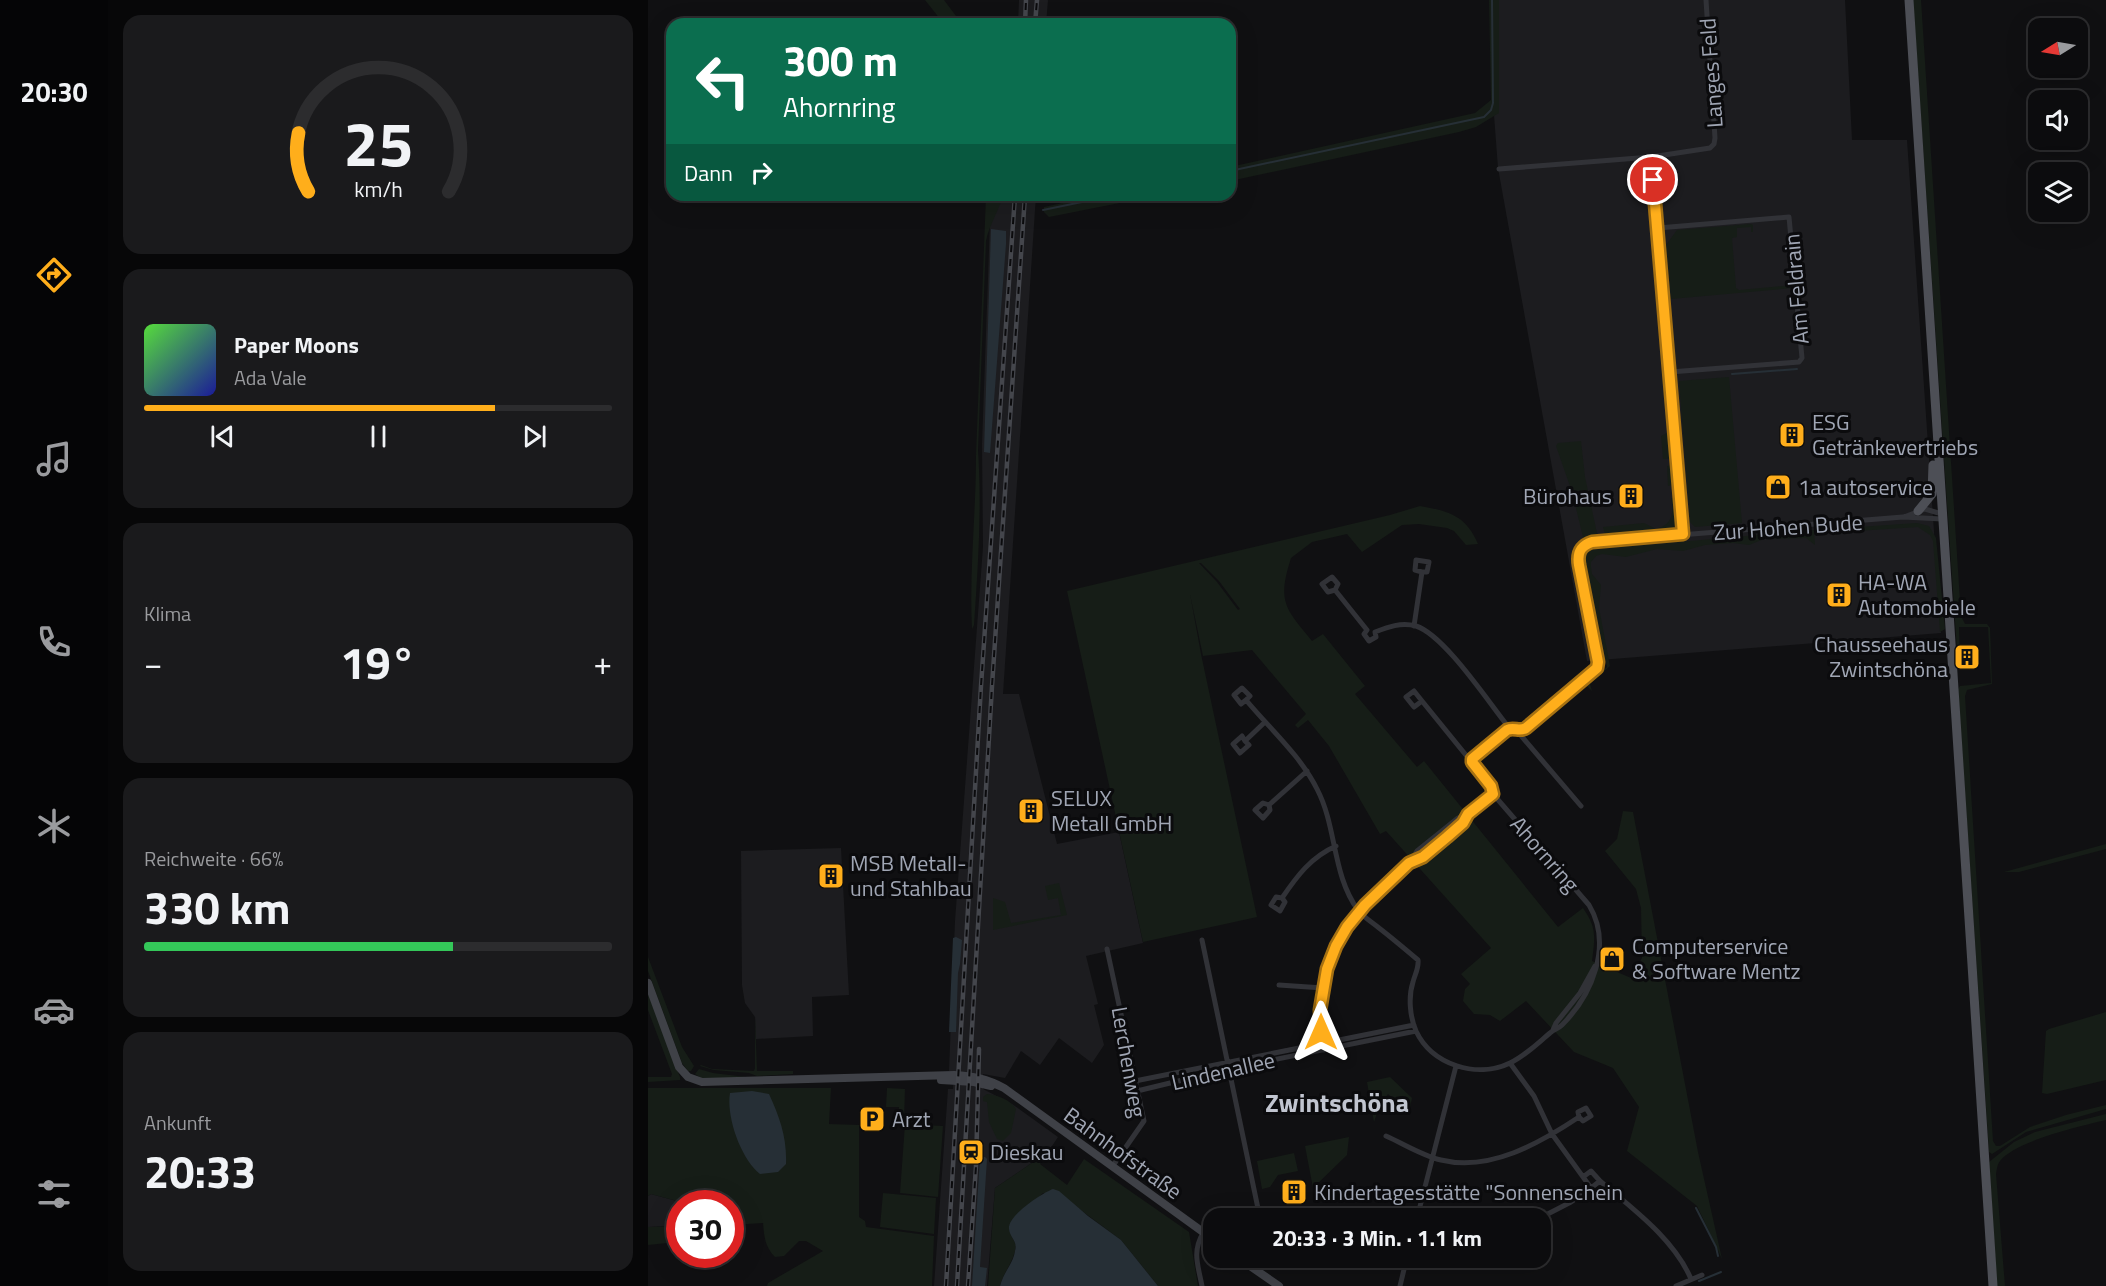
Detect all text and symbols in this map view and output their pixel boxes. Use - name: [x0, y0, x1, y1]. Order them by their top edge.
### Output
- street label: Langes Feld: [1690, 17, 1732, 129]
- north arrow: [2028, 18, 2088, 78]
- map controls: [2028, 18, 2088, 222]
- text: 300 m: [783, 28, 898, 92]
- icon: left: [684, 42, 762, 120]
- text: 20:30: [20, 71, 88, 112]
- text: Ahornring: [783, 86, 895, 127]
- button: sound: [2028, 90, 2088, 150]
- text: 25: [343, 95, 413, 190]
- pin: [1627, 154, 1678, 205]
- text: Dann: [684, 156, 733, 190]
- icon: right: [745, 156, 778, 189]
- button: layers: [2028, 162, 2088, 222]
- icon: arrive: [1636, 163, 1669, 196]
- text: km/h: [354, 173, 402, 205]
- street label: Am Feldrain: [1774, 232, 1818, 346]
- icon: directions: [33, 254, 75, 296]
- text: Paper Moons: [234, 328, 359, 362]
- text: Ada Vale: [234, 362, 307, 393]
- place label: ESG Getränkevertriebs: [1812, 405, 1978, 464]
- icon: previous: [206, 420, 239, 453]
- icon: pause: [362, 420, 395, 453]
- icon: next: [518, 420, 551, 453]
- building icon: ESG Getränkevertriebs: [1777, 420, 1807, 450]
- icon: music: [33, 438, 75, 480]
- place label: 1a autoservice: [1798, 470, 1933, 504]
- shop icon: 1a autoservice: [1763, 472, 1793, 502]
- place label: Bürohaus: [1523, 479, 1612, 513]
- building icon: Bürohaus: [1616, 481, 1646, 511]
- street label: Zur Hohen Bude: [1712, 505, 1864, 549]
- place label: HA-WA Automobiele: [1858, 565, 1976, 624]
- building icon: HA-WA Automobiele: [1824, 580, 1854, 610]
- text: Klima: [144, 598, 191, 629]
- icon: phone: [33, 621, 75, 663]
- place label: Chausseehaus Zwintschöna: [1814, 627, 1948, 686]
- text: 19°: [340, 628, 416, 696]
- text: −: [144, 638, 162, 688]
- text: +: [594, 638, 612, 688]
- building icon: Chausseehaus Zwintschöna: [1952, 642, 1982, 672]
- place label: SELUX Metall GmbH: [1051, 781, 1172, 840]
- building icon: SELUX Metall GmbH: [1016, 796, 1046, 826]
- icon: climate: [33, 805, 75, 847]
- street label: Ahornring: [1502, 808, 1588, 900]
- text: Reichweite · 66%: [144, 843, 283, 874]
- place label: MSB Metall- und Stahlbau: [850, 846, 972, 905]
- building icon: MSB Metall- und Stahlbau: [816, 861, 846, 891]
- text: 330 km: [144, 873, 290, 941]
- place label: Computerservice & Software Mentz: [1632, 929, 1801, 988]
- shop icon: Computerservice & Software Mentz: [1597, 944, 1627, 974]
- icon: car: [33, 989, 75, 1031]
- position arrow: [1289, 1000, 1353, 1064]
- street label: Lerchenweg: [1103, 1004, 1155, 1120]
- street label: Lindenallee: [1168, 1043, 1278, 1099]
- district label: Zwintschöna: [1265, 1083, 1409, 1122]
- street label: Bahnhofstraße: [1057, 1098, 1189, 1208]
- place label: Arzt: [892, 1102, 931, 1136]
- parking icon: Arzt: [857, 1104, 887, 1134]
- text: Ankunft: [144, 1107, 211, 1138]
- place label: Dieskau: [990, 1135, 1064, 1169]
- text: 20:33: [144, 1137, 256, 1205]
- station icon: Dieskau: [956, 1137, 986, 1167]
- icon: filters: [33, 1173, 75, 1215]
- place label: Kindertagesstätte "Sonnenschein: [1314, 1175, 1623, 1209]
- building icon: Kindertagesstätte "Sonnenschein: [1279, 1177, 1309, 1207]
- speed limit sign: 30: [666, 1190, 744, 1268]
- text: 20:33 · 3 Min. · 1.1 km: [1272, 1221, 1482, 1255]

